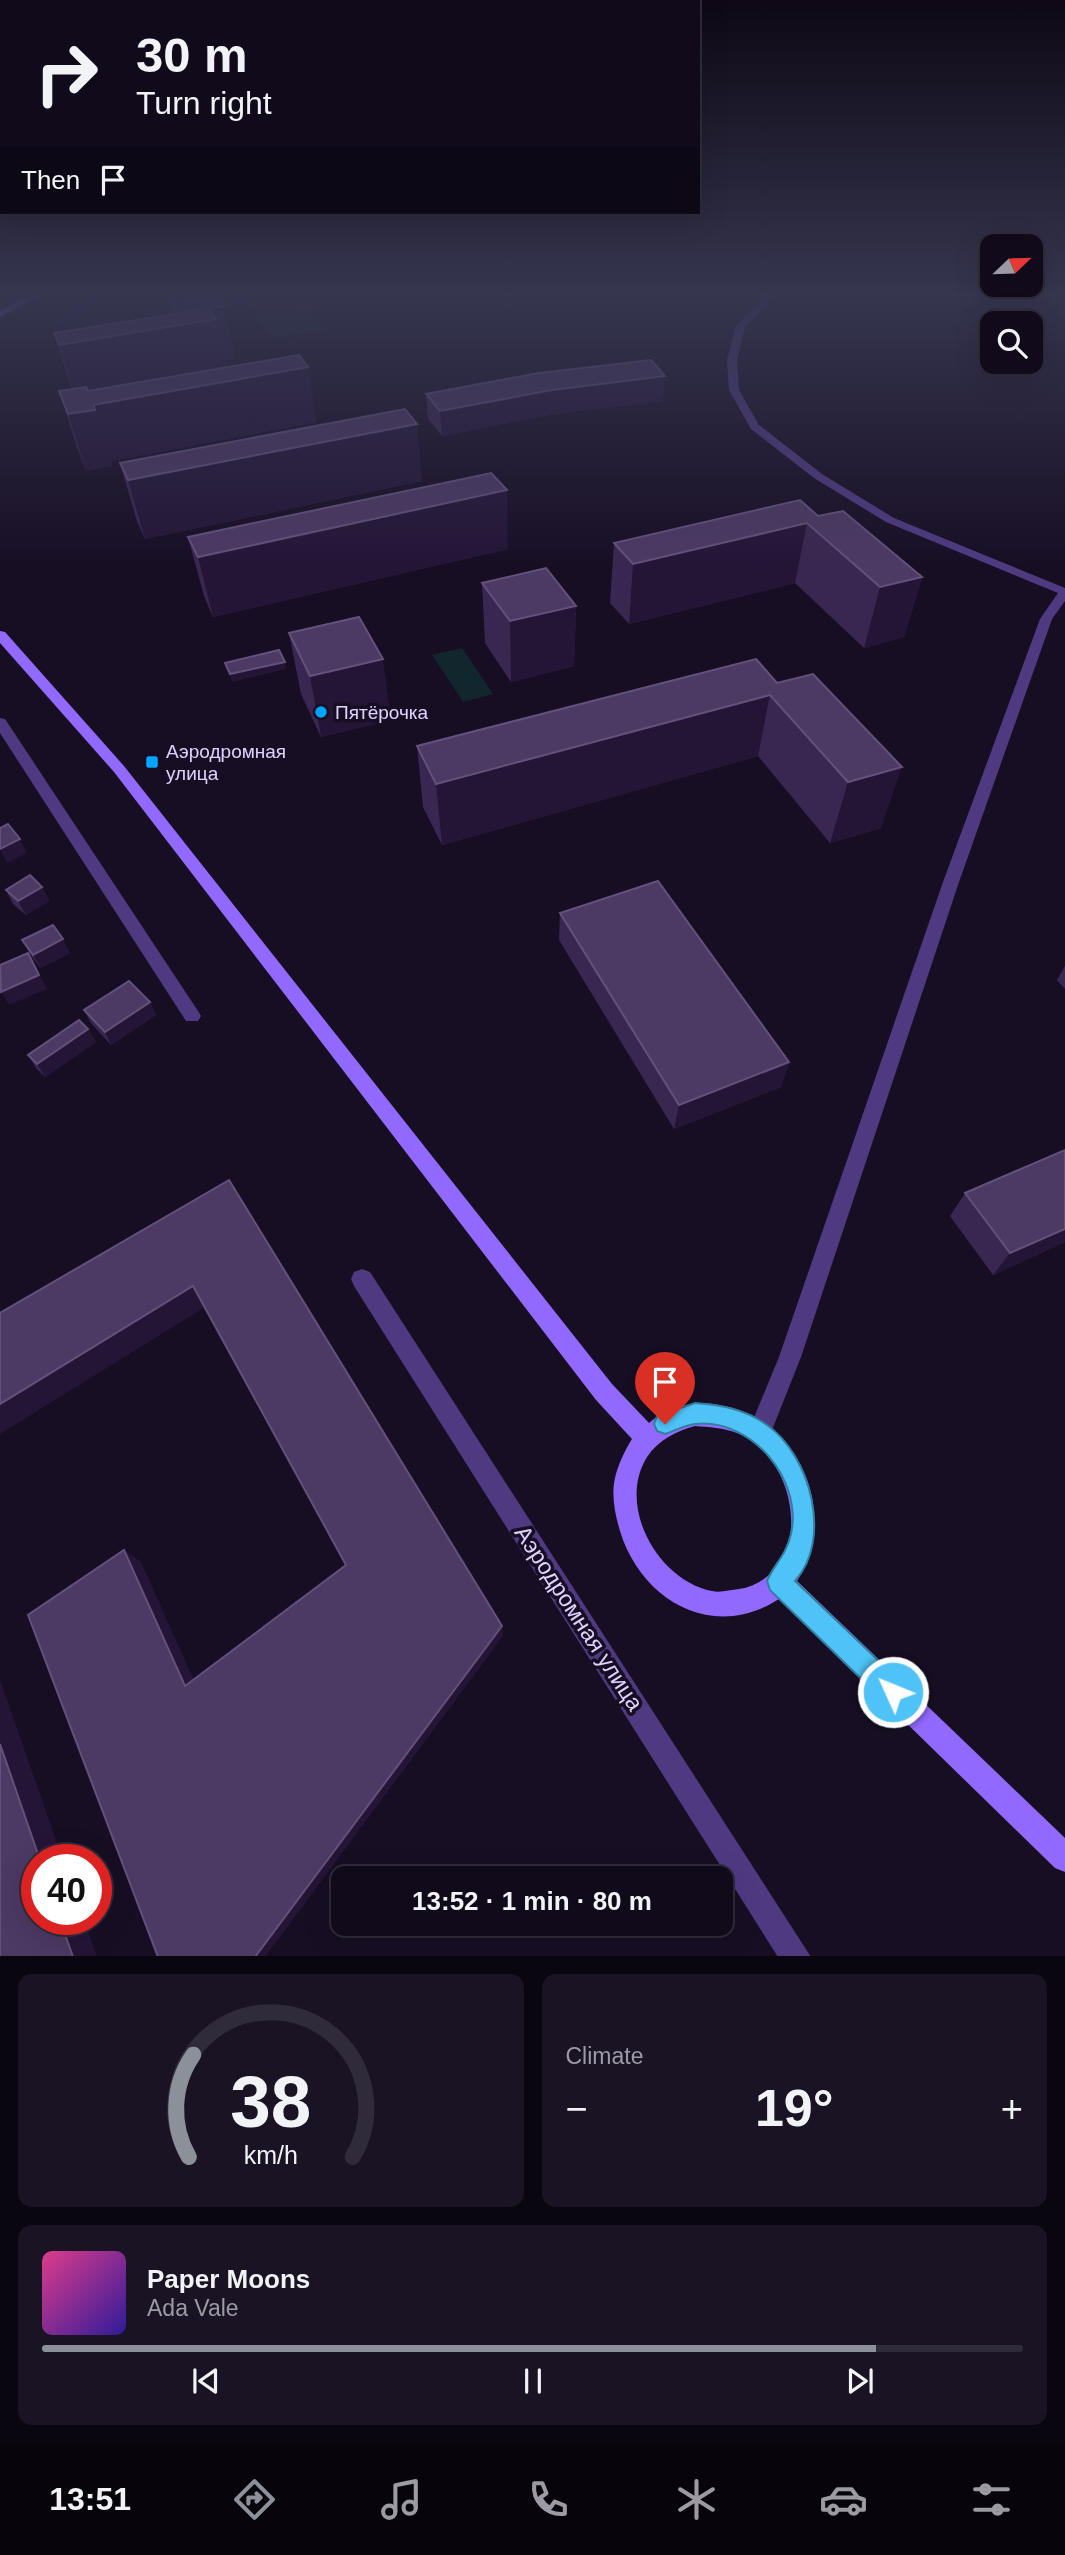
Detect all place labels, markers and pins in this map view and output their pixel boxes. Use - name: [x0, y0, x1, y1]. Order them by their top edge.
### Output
- place label: Пятёрочка: [335, 702, 429, 723]
- marker: Пятёрочка: [313, 704, 329, 720]
- place label: Аэродромная улица: [166, 741, 286, 784]
- marker: Аэродромная улица: [144, 754, 160, 770]
- pin: [635, 1352, 695, 1424]

